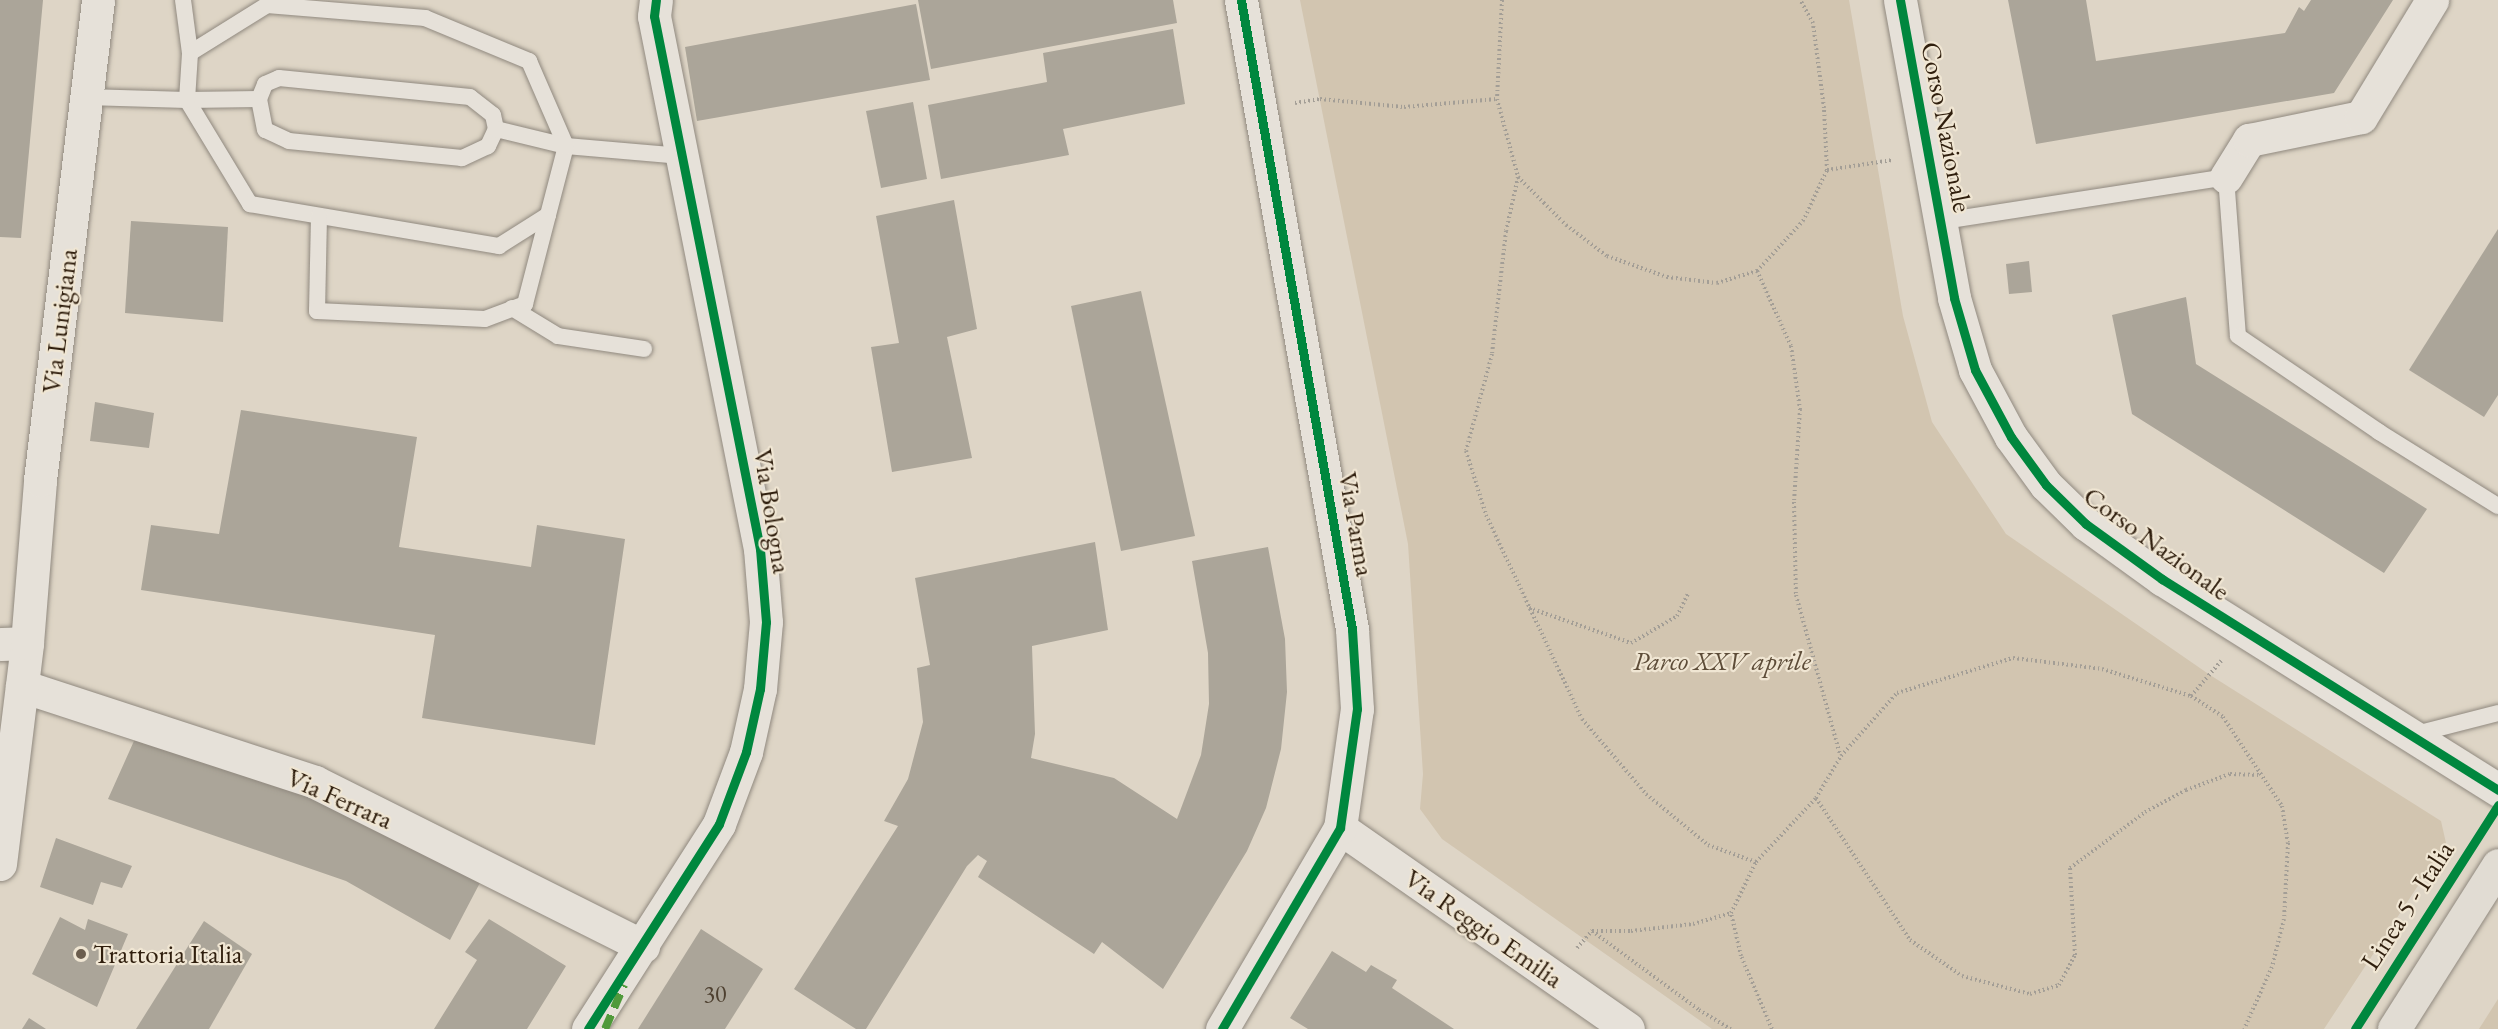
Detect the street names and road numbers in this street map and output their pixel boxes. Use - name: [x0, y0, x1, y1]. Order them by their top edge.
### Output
- street label: Corso Nazionale: [1915, 39, 1979, 215]
- street label: Via Lunigiana: [34, 247, 84, 395]
- street label: Via Bologna: [747, 446, 799, 576]
- street label: Via Parma: [1332, 469, 1382, 579]
- street label: Corso Nazionale: [2078, 479, 2236, 607]
- street label: Via Ferrara: [282, 760, 398, 836]
- street label: Linea 5 - Italia: [2353, 835, 2461, 975]
- street label: Via Reggio Emilia: [1399, 861, 1569, 995]

